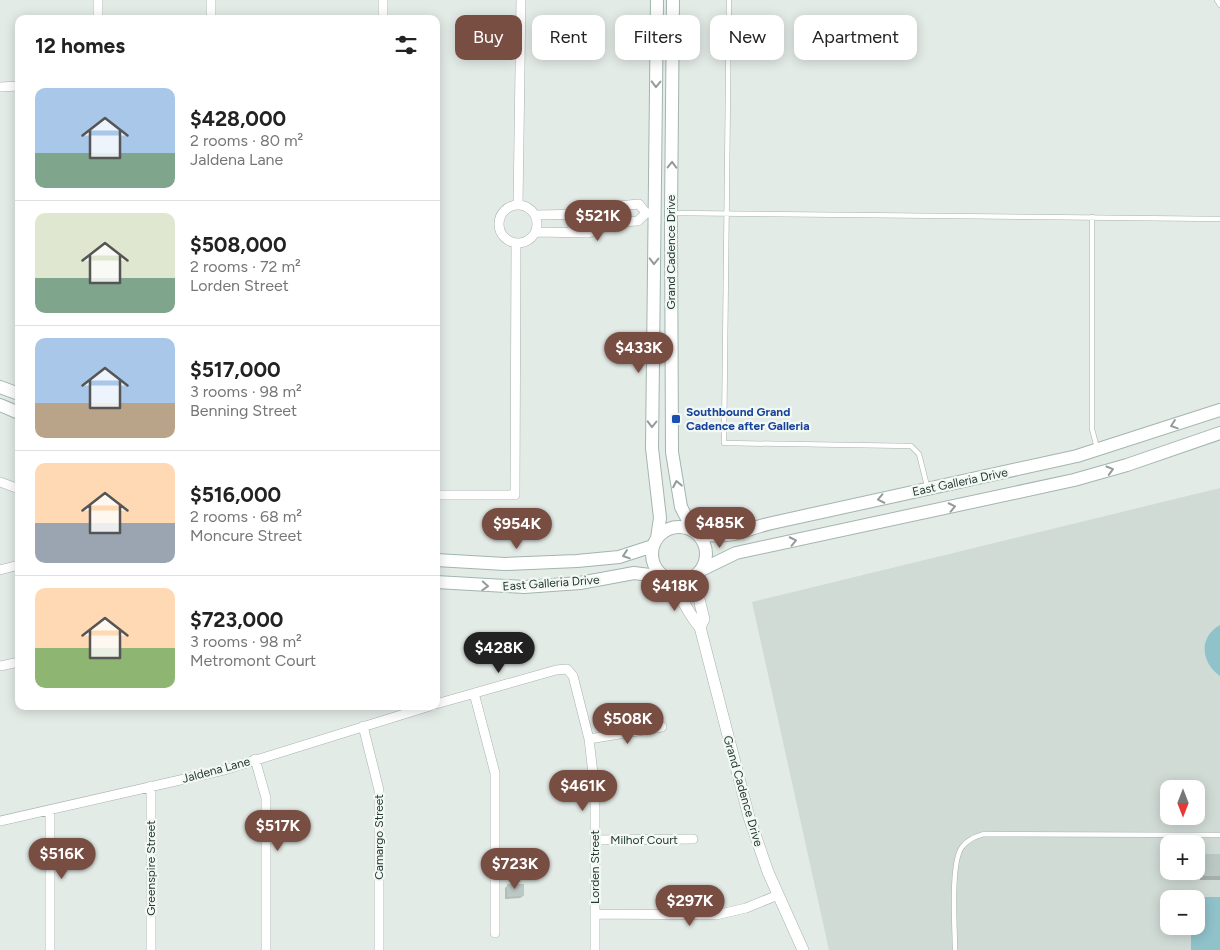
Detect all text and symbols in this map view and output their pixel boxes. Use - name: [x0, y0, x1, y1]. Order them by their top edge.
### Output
- chip: Buy: [455, 15, 522, 60]
- chip: Rent: [532, 15, 605, 60]
- chip: Filters: [615, 15, 700, 60]
- chip: New: [710, 15, 784, 60]
- chip: Apartment: [794, 15, 917, 60]
- icon: filters: [392, 31, 420, 59]
- text: 12 homes: [35, 33, 125, 58]
- one-way arrow: [651, 80, 661, 88]
- text: $428,000: [190, 106, 286, 131]
- icon: home: [75, 108, 135, 168]
- text: 2 rooms · 80 m²: [190, 131, 303, 150]
- text: Jaldena Lane: [190, 150, 283, 169]
- one-way arrow: [666, 161, 677, 169]
- street label: Grand Cadence Drive: [664, 194, 678, 309]
- pin: $521K: [563, 200, 633, 242]
- text: $521K: [576, 206, 620, 225]
- text: $508,000: [190, 232, 287, 257]
- icon: home: [75, 233, 135, 293]
- text: 2 rooms · 72 m²: [190, 257, 301, 276]
- one-way arrow: [649, 258, 659, 266]
- text: Lorden Street: [190, 276, 289, 295]
- pin: $433K: [604, 332, 674, 374]
- text: $433K: [615, 338, 663, 357]
- text: $517,000: [190, 357, 281, 382]
- icon: home: [75, 358, 135, 418]
- text: 3 rooms · 98 m²: [190, 382, 302, 401]
- text: Benning Street: [190, 401, 297, 420]
- place label: Southbound Grand Cadence after Galleria: [686, 405, 810, 433]
- marker: Southbound Grand Cadence after Galleria: [670, 413, 682, 425]
- one-way arrow: [1170, 419, 1178, 429]
- one-way arrow: [647, 420, 657, 428]
- street label: East Galleria Drive: [911, 465, 1009, 499]
- one-way arrow: [1106, 465, 1114, 475]
- one-way arrow: [672, 480, 682, 489]
- text: $516,000: [190, 482, 281, 507]
- icon: home: [75, 483, 135, 543]
- one-way arrow: [876, 494, 885, 504]
- one-way arrow: [948, 502, 957, 512]
- pin: $485K: [685, 506, 755, 549]
- text: 2 rooms · 68 m²: [190, 507, 302, 526]
- pin: $954K: [482, 508, 552, 550]
- text: $485K: [696, 513, 744, 532]
- text: $954K: [493, 514, 541, 533]
- text: Moncure Street: [190, 526, 302, 545]
- one-way arrow: [789, 536, 798, 547]
- one-way arrow: [623, 549, 631, 559]
- pin: $418K: [640, 570, 710, 612]
- street label: East Galleria Drive: [502, 573, 600, 593]
- text: $418K: [652, 576, 698, 595]
- one-way arrow: [481, 580, 489, 591]
- text: $723,000: [190, 607, 283, 632]
- icon: home: [75, 608, 135, 668]
- text: 3 rooms · 98 m²: [190, 632, 302, 651]
- pin: $428K: [464, 632, 534, 674]
- text: $428K: [475, 638, 523, 657]
- text: Metromont Court: [190, 651, 316, 670]
- pin: $508K: [593, 702, 663, 745]
- text: $508K: [604, 709, 652, 728]
- street label: Grand Cadence Drive: [720, 734, 766, 849]
- street label: Jaldena Lane: [180, 754, 252, 786]
- pin: $461K: [548, 770, 618, 812]
- text: $461K: [560, 776, 606, 795]
- north arrow: [1160, 780, 1205, 825]
- map controls: [1160, 780, 1205, 935]
- street label: Camargo Street: [372, 794, 386, 880]
- pin: $517K: [243, 810, 313, 852]
- text: $517K: [256, 816, 300, 835]
- street label: Greenspire Street: [144, 820, 158, 916]
- street label: Lorden Street: [588, 829, 602, 904]
- street label: Milhof Court: [610, 833, 678, 847]
- button: +: [1160, 835, 1205, 880]
- pin: $516K: [27, 838, 97, 880]
- text: $516K: [40, 844, 84, 863]
- pin: $723K: [480, 848, 550, 890]
- text: $723K: [492, 854, 538, 873]
- pin: $297K: [655, 884, 725, 927]
- button: −: [1160, 890, 1205, 935]
- text: $297K: [667, 891, 713, 910]

